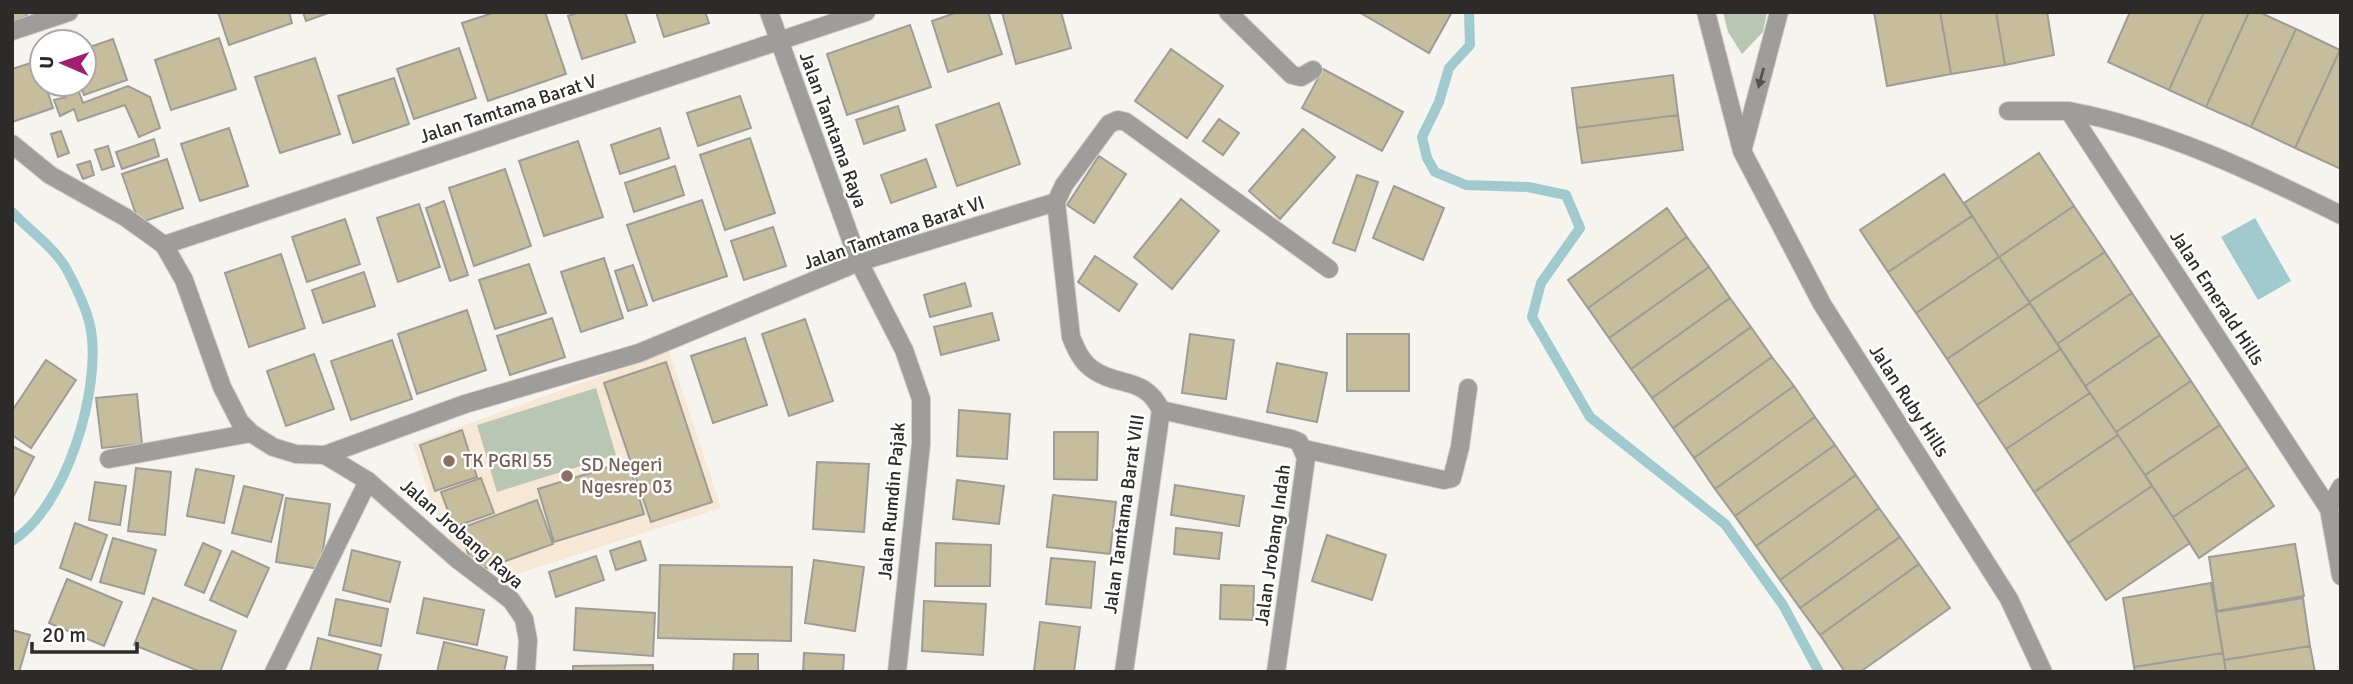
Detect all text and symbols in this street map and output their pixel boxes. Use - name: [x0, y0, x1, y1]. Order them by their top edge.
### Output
- north arrow: [28, 28, 98, 98]
- street label: Jalan Tamtama Raya: [794, 49, 872, 211]
- text: U: [35, 56, 59, 69]
- one-way arrow: [1755, 67, 1766, 89]
- street label: Jalan Tamtama Barat V: [417, 69, 600, 149]
- street label: Jalan Tamtama Barat VI: [800, 191, 988, 275]
- street label: Jalan Emerald Hills: [2164, 226, 2270, 370]
- street label: Jalan Ruby Hills: [1864, 340, 1954, 462]
- street label: Jalan Tamtama Barat VIII: [1098, 413, 1150, 615]
- street label: Jalan Rumdin Pajak: [873, 421, 911, 581]
- place label: TK PGRI 55: [463, 449, 553, 473]
- marker: TK PGRI 55: [441, 453, 457, 469]
- place label: SD Negeri Ngesrep 03: [581, 453, 673, 499]
- street label: Jalan Jrobang Indah: [1250, 463, 1296, 627]
- marker: SD Negeri Ngesrep 03: [559, 468, 575, 484]
- street label: Jalan Jrobang Raya: [395, 474, 529, 594]
- scale bar: [32, 610, 136, 654]
- text: 20 m: [42, 622, 86, 648]

